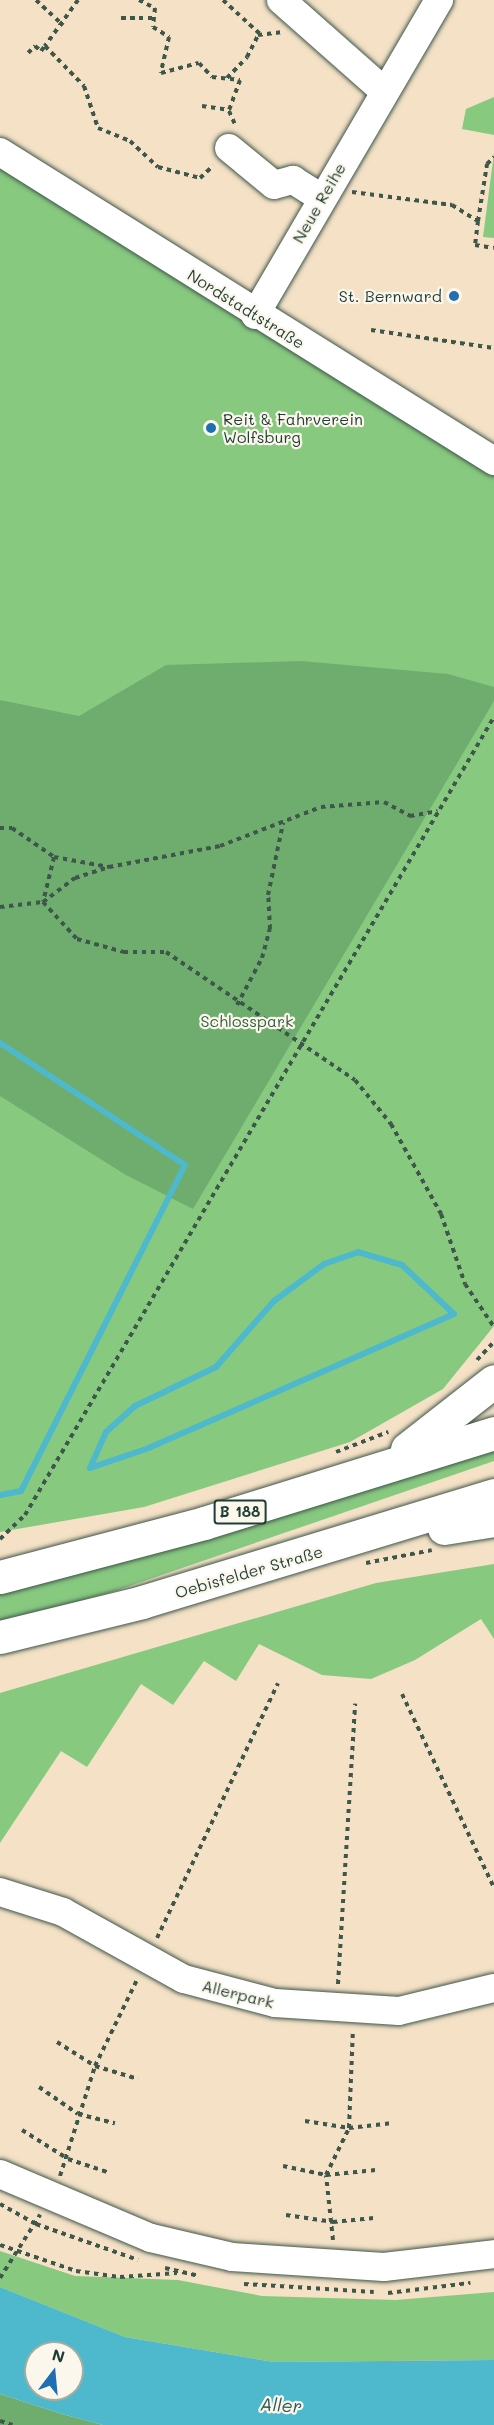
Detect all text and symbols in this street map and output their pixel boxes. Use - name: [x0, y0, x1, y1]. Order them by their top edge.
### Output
- street label: Neue Reihe: [288, 159, 350, 247]
- street label: Nordstadtstraße: [184, 265, 308, 353]
- place label: St. Bernward: [339, 286, 442, 306]
- marker: St. Bernward: [447, 289, 461, 303]
- place label: Reit & Fahrverein Wolfsburg: [223, 409, 363, 447]
- marker: Reit & Fahrverein Wolfsburg: [204, 421, 218, 435]
- park label: Schlosspark: [201, 1011, 293, 1031]
- road number: B 188: [213, 1500, 267, 1524]
- street label: Oebisfelder Straße: [173, 1542, 325, 1602]
- street label: Allerpark: [200, 1976, 276, 2012]
- north arrow: [24, 2341, 84, 2401]
- text: N: [50, 2343, 67, 2367]
- water label: Aller: [260, 2393, 302, 2417]

